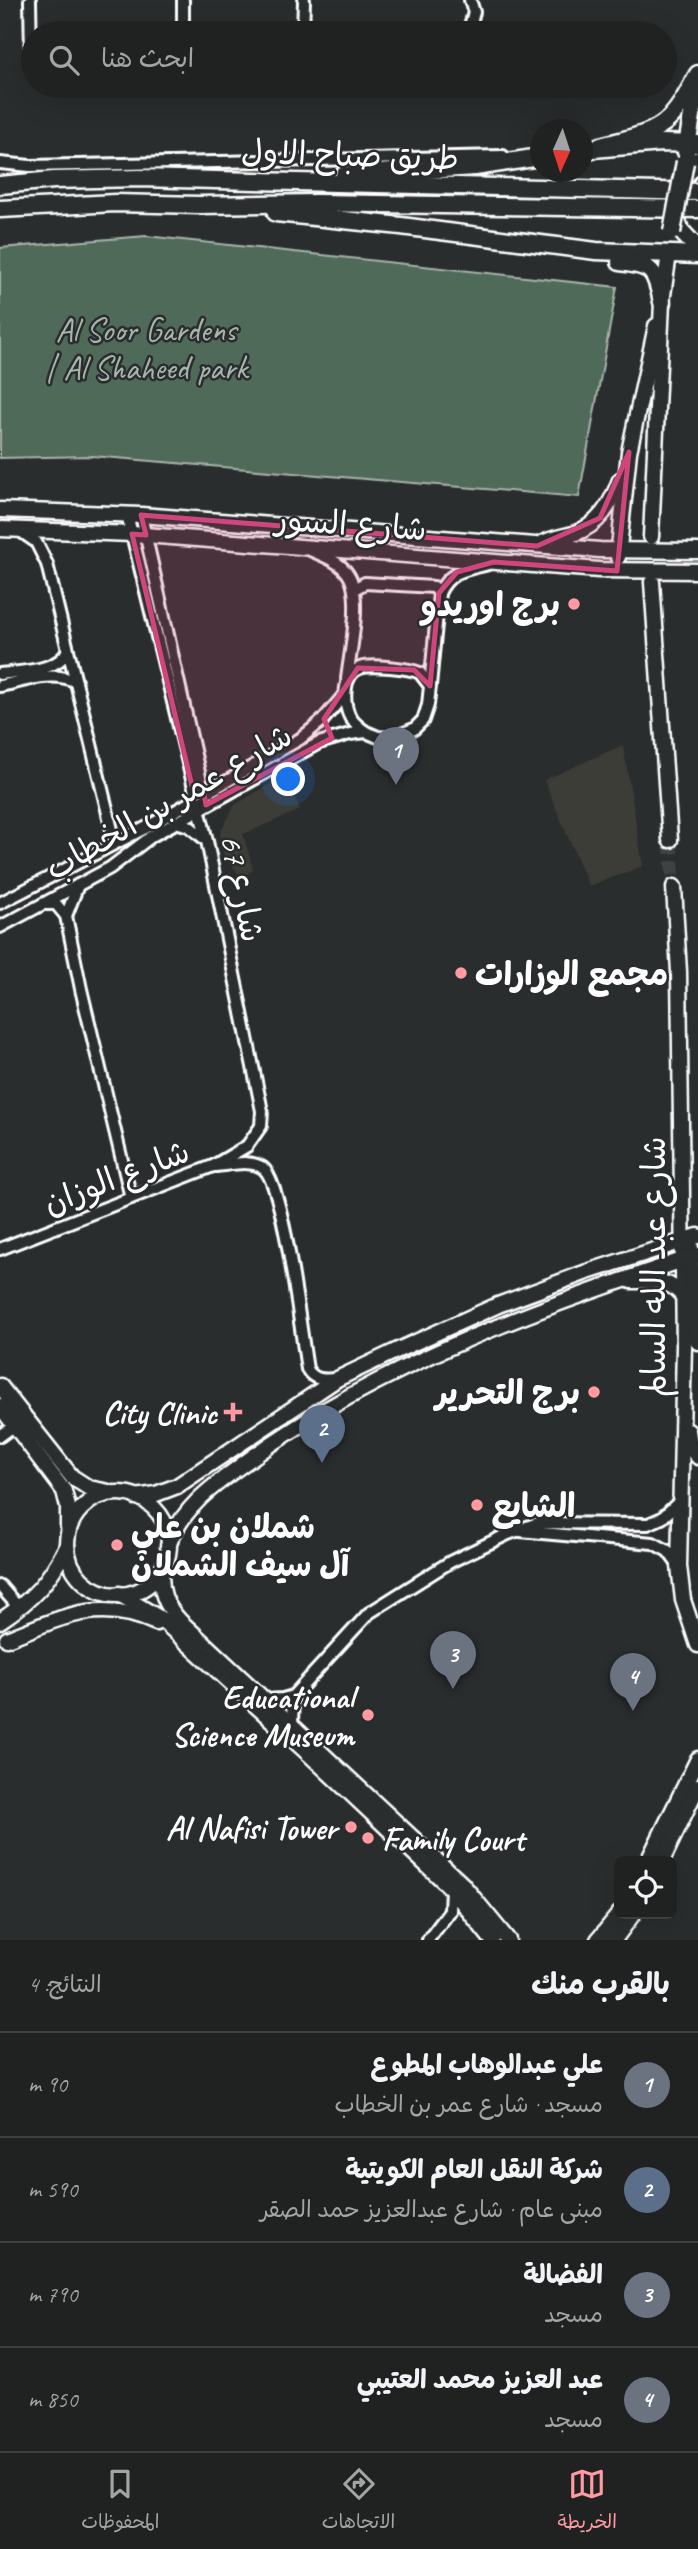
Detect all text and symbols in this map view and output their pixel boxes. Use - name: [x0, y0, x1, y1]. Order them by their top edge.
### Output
- search box: [21, 21, 677, 98]
- icon: search: [45, 41, 83, 79]
- text: ابحث هنا: [101, 42, 194, 75]
- north arrow: [530, 119, 593, 182]
- street label: طريق صباح الاول: [240, 130, 460, 181]
- park label: Al Soor Gardens | Al Shaheed park: [45, 309, 250, 389]
- street label: شارع السور: [271, 498, 428, 552]
- place label: برج اوريدو: [418, 584, 560, 626]
- marker: برج اوريدو: [566, 596, 582, 612]
- street label: شارع عمر بن الخطاب: [37, 714, 301, 891]
- pin: 1: [373, 727, 419, 785]
- your location: [271, 762, 305, 796]
- street label: شارع 67: [208, 830, 274, 946]
- place label: مجمع الوزارات: [475, 953, 668, 997]
- marker: مجمع الوزارات: [453, 965, 469, 981]
- street label: شارع الوزان: [37, 1130, 196, 1226]
- street label: شارع عبد الله السالم: [633, 1136, 679, 1398]
- place label: برج التحرير: [432, 1372, 580, 1414]
- marker: برج التحرير: [586, 1384, 602, 1400]
- place label: City Clinic: [103, 1392, 218, 1434]
- marker: City Clinic: [223, 1402, 243, 1422]
- pin: 2: [299, 1405, 345, 1463]
- place label: الشايع: [491, 1485, 576, 1529]
- marker: الشايع: [469, 1497, 485, 1513]
- place label: شملان بن علي آل سيف الشملان: [131, 1506, 352, 1586]
- marker: شملان بن علي آل سيف الشملان: [109, 1537, 125, 1553]
- pin: 3: [430, 1631, 476, 1689]
- pin: 4: [610, 1653, 656, 1711]
- place label: Educational Science Museum: [171, 1676, 360, 1756]
- marker: Educational Science Museum: [360, 1707, 376, 1723]
- place label: Al Nafisi Tower: [166, 1807, 341, 1849]
- place label: Family Court: [382, 1818, 528, 1860]
- marker: Al Nafisi Tower: [343, 1819, 359, 1835]
- marker: Family Court: [360, 1830, 376, 1846]
- map controls: [614, 1856, 677, 1919]
- button: locate: [614, 1856, 677, 1919]
- text: بالقرب منك: [531, 1965, 670, 2003]
- text: النتائج: 4: [28, 1970, 102, 1999]
- text: علي عبدالوهاب المطوع: [371, 2048, 603, 2081]
- text: 90 m: [28, 2070, 67, 2099]
- text: 1: [642, 2070, 652, 2099]
- text: مسجد · شارع عمر بن الخطاب: [334, 2090, 603, 2119]
- text: شركة النقل العام الكويتية: [345, 2153, 603, 2186]
- text: 590 m: [28, 2175, 78, 2204]
- text: 2: [642, 2175, 652, 2204]
- text: مبنى عام · شارع عبدالعزيز حمد الصقر: [260, 2195, 603, 2224]
- text: الفضالة: [523, 2258, 603, 2291]
- text: 790 m: [28, 2280, 78, 2309]
- text: 3: [642, 2280, 652, 2309]
- text: مسجد: [544, 2300, 603, 2329]
- text: عبد العزيز محمد العتيبي: [357, 2363, 603, 2396]
- text: 850 m: [28, 2385, 78, 2414]
- text: 4: [642, 2385, 652, 2414]
- text: مسجد: [544, 2405, 603, 2434]
- tab: المحفوظات: [81, 2465, 159, 2538]
- tab: الاتجاهات: [322, 2465, 395, 2538]
- tab: الخريطة: [558, 2465, 617, 2538]

